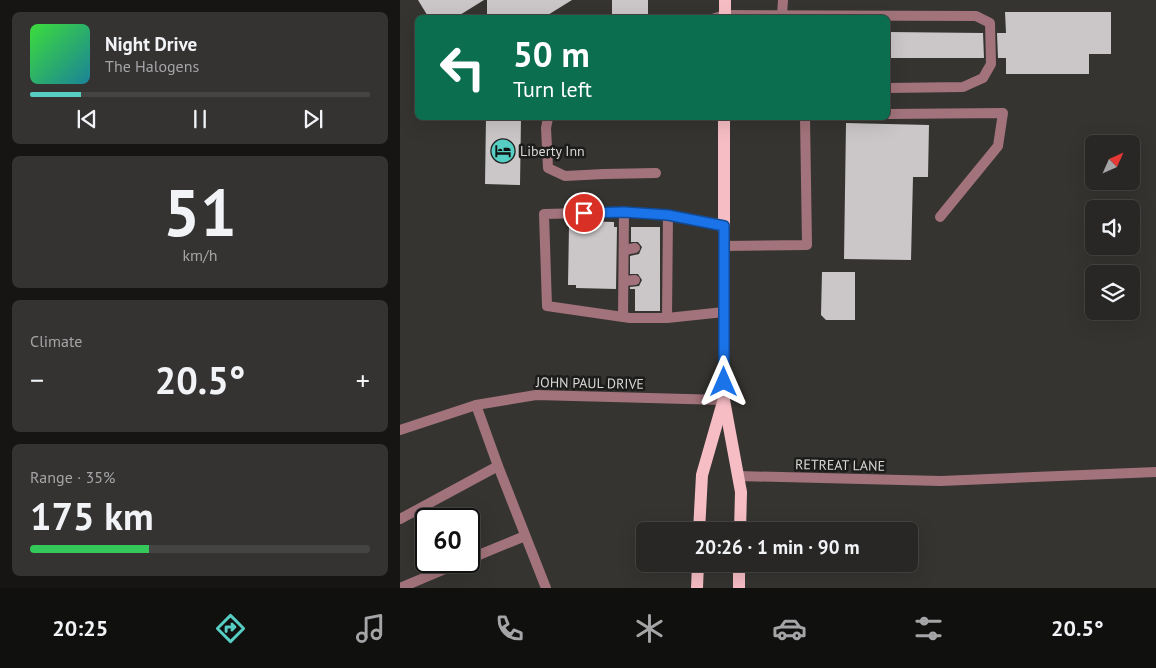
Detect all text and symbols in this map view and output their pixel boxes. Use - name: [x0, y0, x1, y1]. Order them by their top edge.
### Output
- text: 50 m: [513, 31, 590, 77]
- text: Night Drive: [105, 32, 197, 56]
- icon: left: [430, 35, 495, 100]
- text: The Halogens: [105, 56, 199, 76]
- text: Turn left: [513, 75, 592, 103]
- icon: previous: [73, 105, 101, 133]
- icon: pause: [186, 105, 214, 133]
- icon: next: [299, 105, 327, 133]
- north arrow: [1085, 135, 1140, 190]
- map controls: [1085, 135, 1140, 320]
- hotel icon: Liberty Inn: [490, 138, 516, 164]
- place label: Liberty Inn: [520, 142, 585, 160]
- text: 51: [163, 170, 237, 254]
- pin: [563, 192, 605, 234]
- icon: arrive: [570, 199, 598, 227]
- button: sound: [1085, 200, 1140, 255]
- text: km/h: [182, 245, 218, 265]
- button: layers: [1085, 265, 1140, 320]
- text: Climate: [30, 331, 82, 351]
- text: 20.5°: [155, 355, 245, 404]
- position arrow: [697, 355, 749, 407]
- text: −: [30, 361, 44, 398]
- text: +: [356, 361, 370, 398]
- street label: JOHN PAUL DRIVE: [535, 373, 644, 393]
- street label: RETREAT LANE: [795, 455, 885, 475]
- text: Range · 35%: [30, 467, 115, 487]
- text: 175 km: [30, 491, 154, 540]
- speed limit sign: 60: [415, 508, 480, 573]
- text: 20:26 · 1 min · 90 m: [694, 535, 860, 559]
- icon: directions: [213, 611, 248, 646]
- icon: music: [353, 611, 388, 646]
- icon: phone: [492, 611, 527, 646]
- icon: climate: [632, 611, 667, 646]
- icon: car: [772, 611, 807, 646]
- icon: filters: [911, 611, 946, 646]
- text: 20:25: [52, 614, 108, 642]
- text: 20.5°: [1051, 614, 1104, 642]

